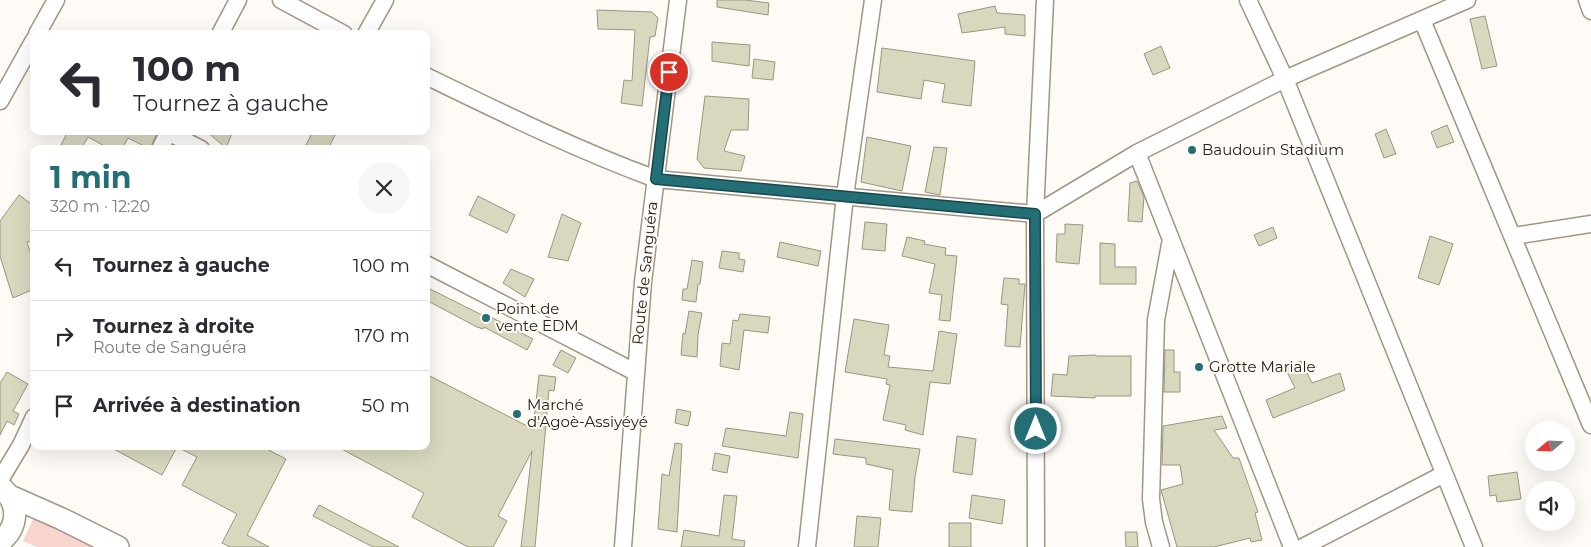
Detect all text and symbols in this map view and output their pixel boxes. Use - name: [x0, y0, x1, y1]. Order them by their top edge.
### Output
- text: 100 m: [133, 47, 241, 90]
- icon: left: [50, 50, 115, 115]
- pin: [648, 51, 690, 93]
- icon: arrive: [655, 58, 683, 86]
- text: Tournez à gauche: [133, 90, 329, 117]
- place label: Baudouin Stadium: [1202, 140, 1344, 159]
- marker: Baudouin Stadium: [1186, 144, 1198, 156]
- text: 1 min: [50, 159, 131, 196]
- button: close: [358, 162, 410, 214]
- text: 320 m · 12:20: [50, 197, 150, 216]
- street label: Route de Sanguéra: [628, 200, 661, 346]
- icon: left: [50, 252, 78, 280]
- text: Tournez à gauche: [93, 254, 270, 277]
- text: 100 m: [353, 254, 410, 277]
- place label: Point de vente EDM: [496, 299, 579, 335]
- marker: Point de vente EDM: [480, 312, 492, 324]
- text: Tournez à droite: [93, 315, 254, 338]
- icon: right: [50, 322, 78, 350]
- text: 170 m: [355, 324, 410, 347]
- text: Route de Sanguéra: [93, 338, 247, 357]
- place label: Grotte Mariale: [1209, 357, 1316, 376]
- marker: Grotte Mariale: [1193, 361, 1205, 373]
- icon: arrive: [50, 392, 78, 420]
- text: Arrivée à destination: [93, 394, 301, 417]
- text: 50 m: [362, 394, 410, 417]
- place label: Marché d'Agoè-Assiyéyé: [527, 395, 648, 431]
- position arrow: [1009, 402, 1061, 454]
- marker: Marché d'Agoè-Assiyéyé: [511, 408, 523, 420]
- north arrow: [1525, 421, 1575, 471]
- map controls: [1525, 421, 1575, 531]
- button: sound: [1525, 481, 1575, 531]

